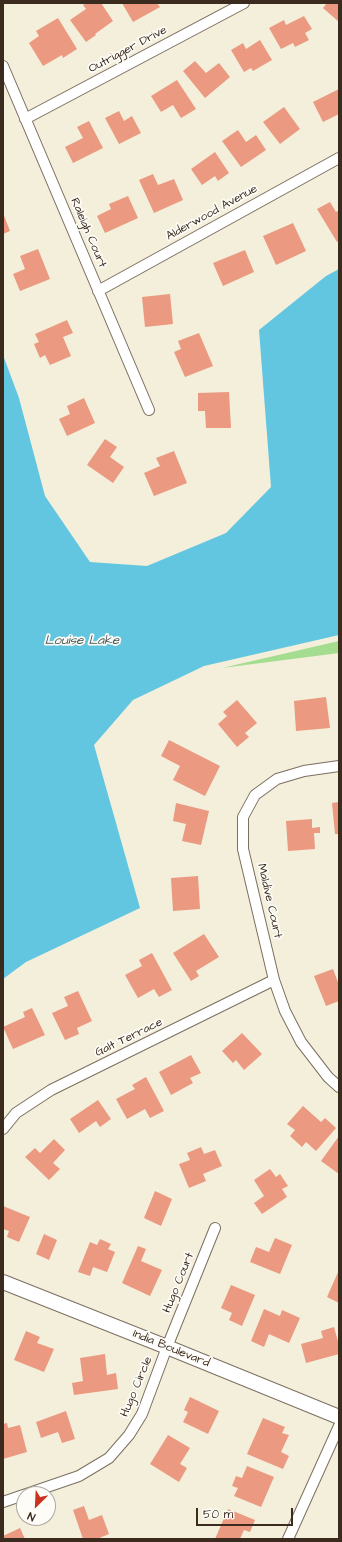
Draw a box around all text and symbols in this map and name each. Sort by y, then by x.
street label: Outrigger Drive [86,23,170,77]
street label: Alderwood Avenue [164,182,260,244]
street label: Raleigh Court [67,196,109,270]
water label: Louise Lake [45,633,119,649]
street label: Maldive Court [253,862,285,940]
street label: Galt Terrace [93,1015,165,1061]
street label: Hugo Court [160,1251,198,1315]
street label: India Boulevard [130,1327,212,1371]
street label: Hugo Circle [118,1355,156,1419]
north arrow [16,1486,56,1526]
scale bar [198,1500,295,1526]
text: 50 m [203,1506,233,1523]
text: N [25,1508,38,1525]

